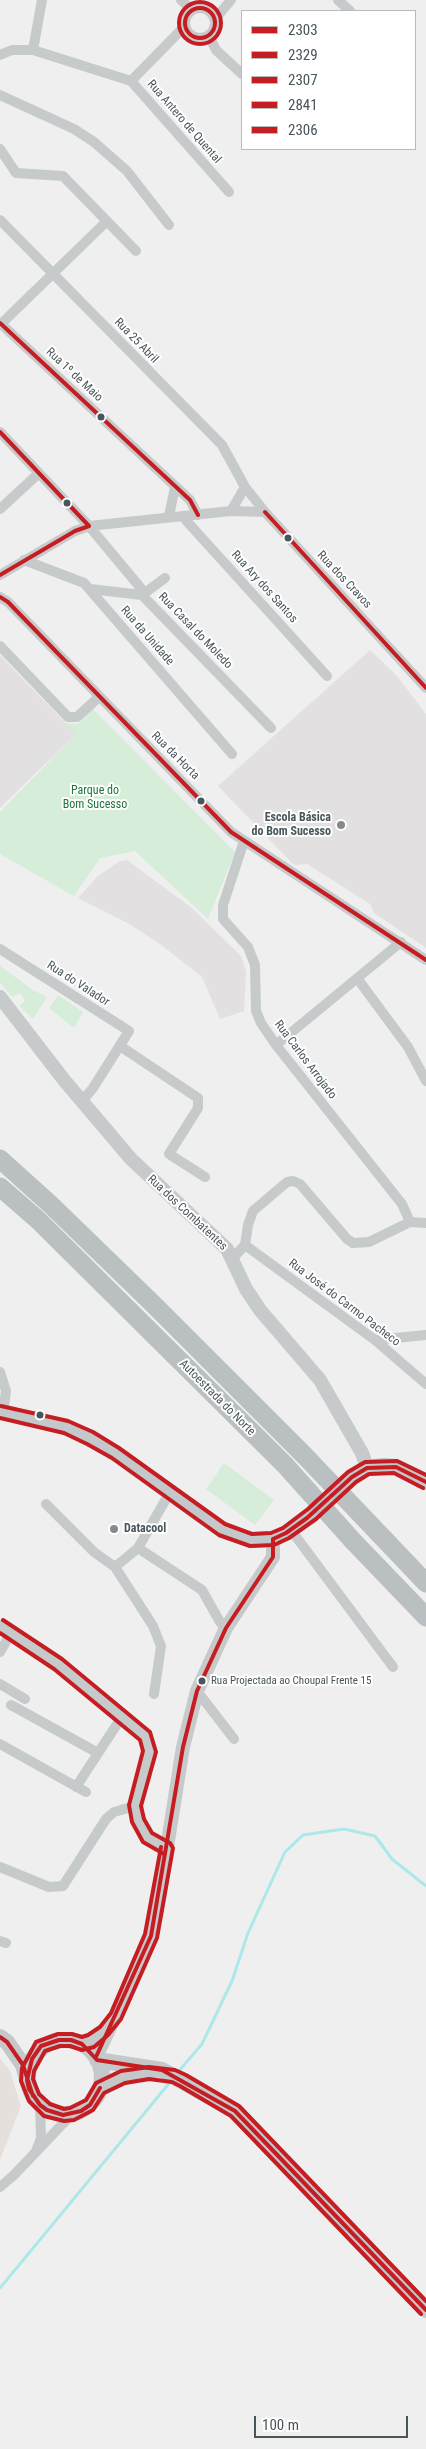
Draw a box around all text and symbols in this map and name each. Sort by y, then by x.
legend [241,10,416,150]
text: 2303 [288,21,318,39]
text: 2329 [288,46,318,64]
text: 2307 [288,71,318,89]
street label: Rua Antero de Quental [144,77,224,167]
text: 2841 [288,96,318,114]
text: 2306 [288,121,318,139]
street label: Rua 25 Abril [111,315,161,367]
street label: Rua 1º de Maio [43,345,105,405]
unlabelled marker [96,412,106,422]
unlabelled marker [62,498,72,508]
unlabelled marker [283,533,293,543]
street label: Rua Ary dos Santos [228,548,300,626]
street label: Rua dos Cravos [314,548,374,612]
street label: Rua Casal do Moledo [155,590,235,672]
street label: Rua da Unidade [117,603,177,669]
street label: Rua da Horta [148,729,202,783]
park label: Parque do Bom Sucesso [63,784,127,812]
unlabelled marker [196,796,206,806]
place label: Escola Básica do Bom Sucesso [251,811,331,839]
marker: Escola Básica do Bom Sucesso [335,819,347,831]
street label: Rua do Valador [44,958,112,1010]
street label: Rua Carlos Arrojado [271,1018,339,1102]
street label: Rua dos Combatentes [144,1172,230,1254]
street label: Rua José do Carmo Pacheco [285,1256,403,1350]
street label: Autoestrada do Norte [176,1357,258,1439]
unlabelled marker [35,1410,45,1420]
place label: Datacool [124,1522,166,1536]
marker: Datacool [108,1523,120,1535]
place label: Rua Projectada ao Choupal Frente 15 [211,1674,371,1688]
marker: Rua Projectada ao Choupal Frente 15 [197,1676,207,1686]
scale bar [256,2406,410,2438]
text: 100 m [262,2416,299,2434]

